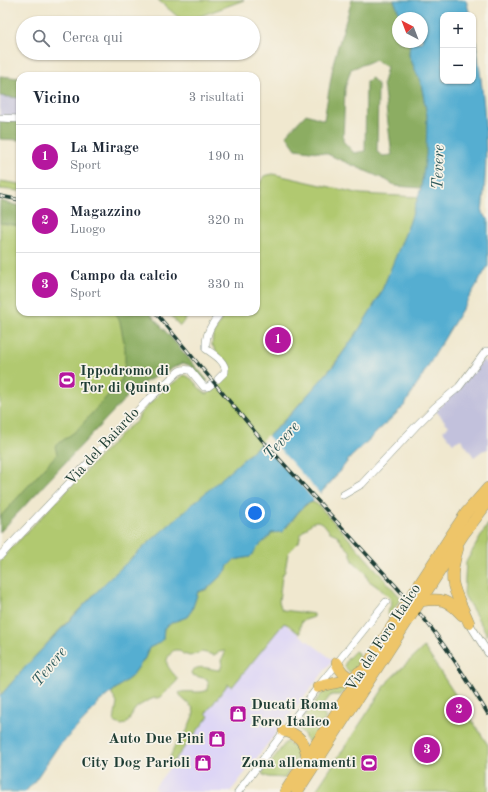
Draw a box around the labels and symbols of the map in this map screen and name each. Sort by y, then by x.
north arrow [392,12,428,48]
water label: Tevere [430,144,448,190]
pin: 1 [265,325,291,355]
place label: Ippodromo di Tor di Quinto [80,364,170,396]
sports icon: Ippodromo di Tor di Quinto [57,370,77,390]
street label: Via del Baiardo [63,405,143,489]
water label: Tevere [261,419,303,463]
your location [245,503,265,523]
street label: Via del Foro Italico [344,582,424,694]
water label: Tevere [30,644,71,690]
pin: 2 [446,695,472,725]
place label: Ducati Roma Foro Italico [251,698,338,730]
shop icon: Ducati Roma Foro Italico [228,704,248,724]
shop icon: Auto Due Pini [207,729,227,749]
place label: Auto Due Pini [108,732,204,747]
pin: 3 [414,735,440,765]
shop icon: City Dog Parioli [193,753,213,773]
sports icon: Zona allenamenti [359,753,379,773]
place label: City Dog Parioli [81,756,190,771]
place label: Zona allenamenti [241,756,356,771]

